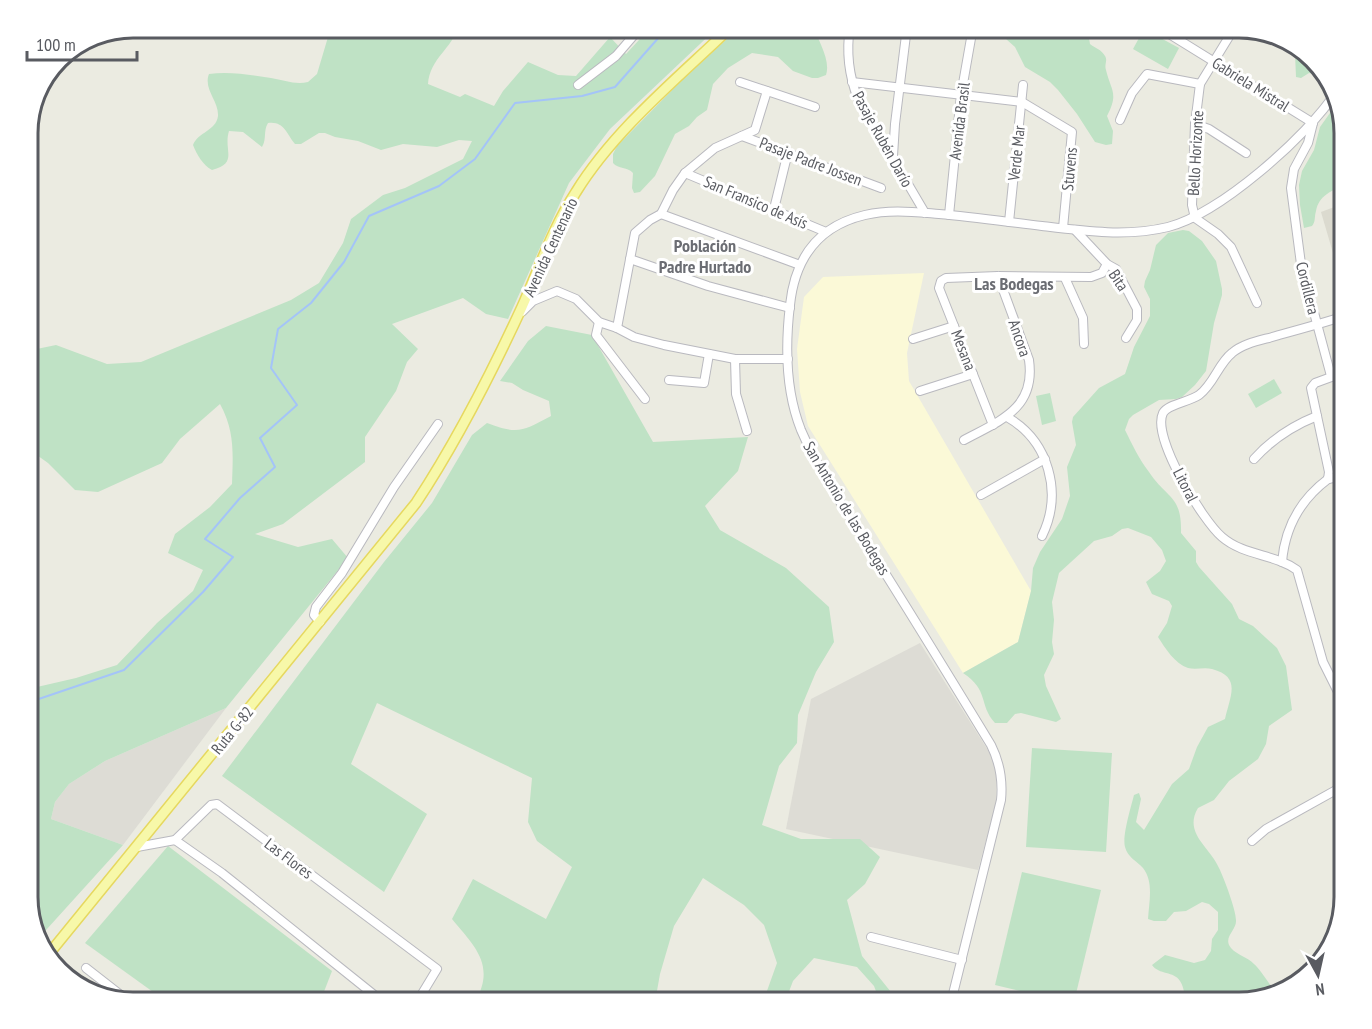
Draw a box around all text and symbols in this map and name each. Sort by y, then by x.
scale bar [27,24,136,62]
text: 100 m [36,33,76,56]
street label: Gabriela Mistral [1209,52,1293,116]
street label: Avenida Brasil [944,81,974,161]
street label: Pasaje Rubén Darío [848,88,918,191]
street label: Bello Horizonte [1183,110,1207,196]
street label: Verde Mar [1003,124,1029,183]
street label: Pasaje Padre Jossen [757,132,865,190]
street label: Stuvens [1057,146,1081,192]
street label: San Fransico de Asís [701,171,811,233]
street label: Avenida Centenario [518,194,582,300]
district label: Población Padre Hurtado [659,234,751,278]
street label: Cordillera [1292,260,1324,316]
street label: Bita [1105,265,1133,295]
district label: Las Bodegas [974,272,1054,295]
street label: Ancora [1004,317,1036,359]
street label: Mesana [947,327,981,373]
street label: San Antonio de las Bodegas [799,438,895,578]
street label: Litoral [1169,465,1203,506]
street label: Ruta G-82 [207,702,257,758]
street label: Las Flores [261,833,317,883]
north arrow [1288,945,1348,1005]
text: N [1314,979,1326,1000]

